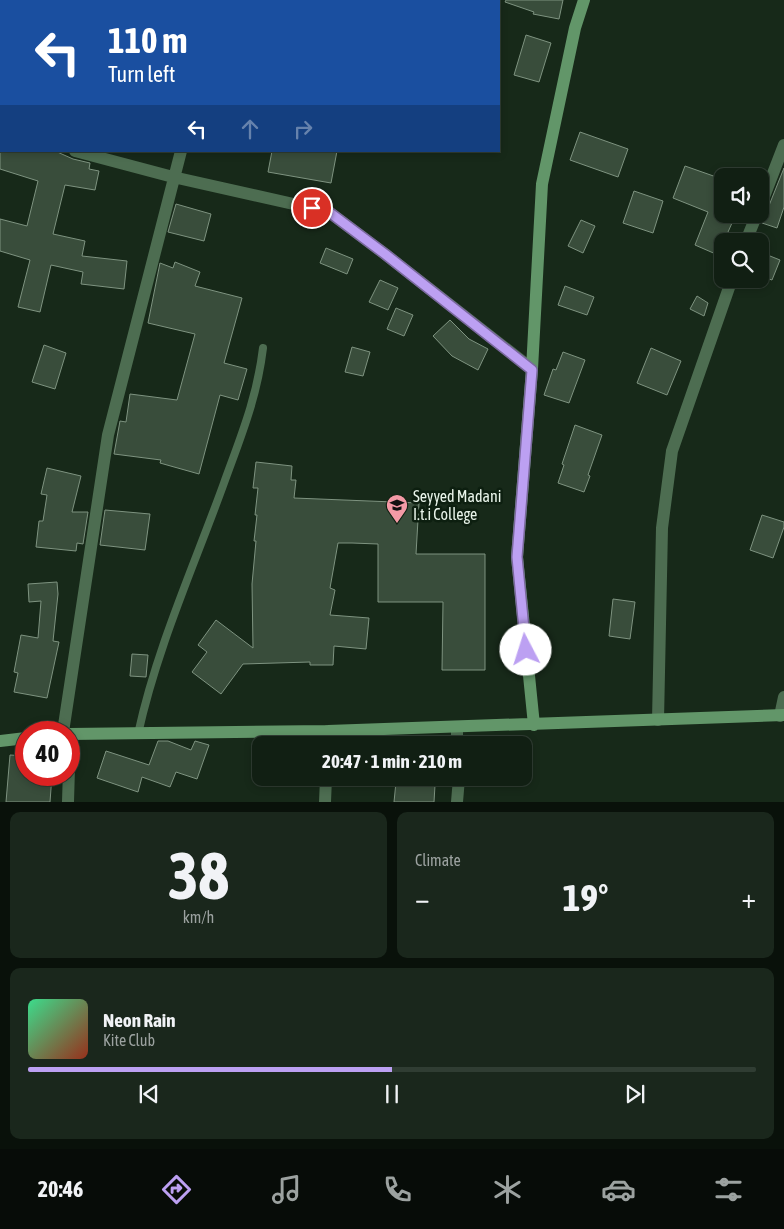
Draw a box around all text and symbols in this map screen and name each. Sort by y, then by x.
icon: left [25,20,90,85]
text: 110 m [108,20,187,60]
text: Turn left [108,61,175,87]
icon: left [183,115,211,143]
icon: ahead [236,115,264,143]
icon: right [289,115,317,143]
map controls [714,168,769,288]
button: sound [714,168,769,223]
pin [291,187,333,229]
icon: arrive [298,194,326,222]
button: search [714,233,769,288]
place label: Seyyed Madani I.t.i College [413,487,501,524]
school or university icon: Seyyed Madani I.t.i College [385,493,409,524]
position arrow [499,623,551,675]
speed limit sign: 40 [15,721,80,786]
text: 20:47 · 1 min · 210 m [322,750,462,772]
text: 38 [168,838,229,913]
text: Climate [415,851,461,869]
text: 19° [562,876,609,919]
text: − [415,882,430,914]
text: + [741,882,756,914]
text: km/h [183,908,214,926]
text: Neon Rain [103,1009,175,1031]
text: Kite Club [103,1031,155,1049]
icon: previous [135,1080,163,1108]
icon: pause [378,1080,406,1108]
icon: next [621,1080,649,1108]
icon: directions [159,1172,194,1207]
icon: music [269,1172,304,1207]
icon: phone [380,1172,415,1207]
icon: climate [490,1172,525,1207]
icon: car [601,1172,636,1207]
icon: filters [711,1172,746,1207]
text: 20:46 [38,1176,83,1202]

